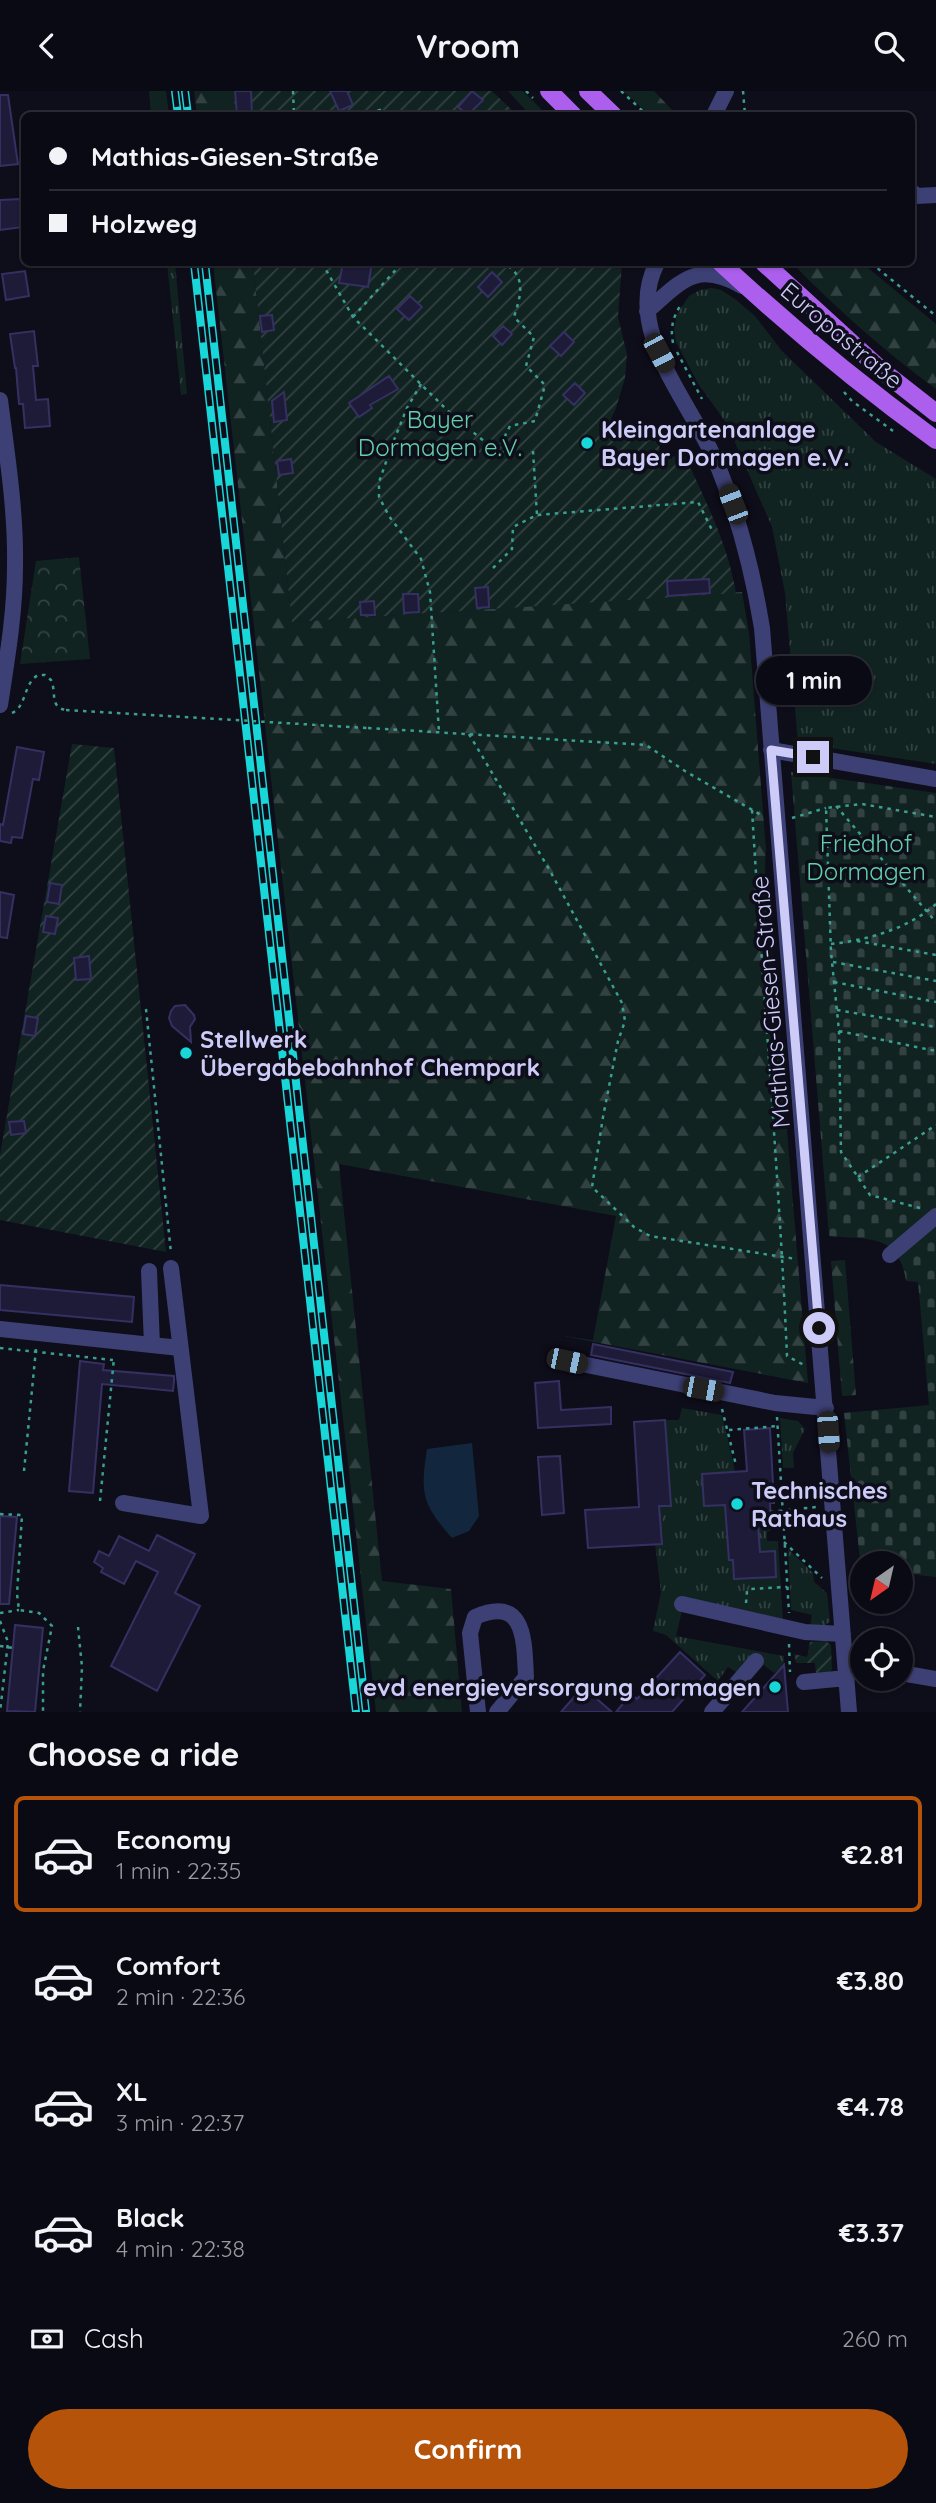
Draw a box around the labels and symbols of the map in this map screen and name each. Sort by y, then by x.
street label: Europastraße [775,275,909,395]
car [640,330,679,376]
park label: Bayer Dormagen e.V. [358,404,522,462]
place label: Kleingartenanlage Bayer Dormagen e.V. [601,414,849,472]
marker: Kleingartenanlage Bayer Dormagen e.V. [579,435,595,451]
car [716,481,751,527]
callout: 1 min [755,655,871,705]
route end [797,741,829,773]
park label: Friedhof Dormagen [806,828,926,886]
street label: Mathias-Giesen-Straße [744,875,796,1129]
place label: Stellwerk Übergabebahnhof Chempark [200,1024,540,1082]
marker: Stellwerk Übergabebahnhof Chempark [178,1045,194,1061]
route start [803,1312,835,1344]
car [545,1346,590,1376]
car [681,1375,726,1403]
car [817,1410,840,1454]
place label: Technisches Rathaus [751,1475,888,1533]
marker: Technisches Rathaus [729,1496,745,1512]
north arrow [850,1551,914,1613]
place label: evd energieversorgung dormagen [363,1672,761,1702]
marker: evd energieversorgung dormagen [767,1679,783,1695]

